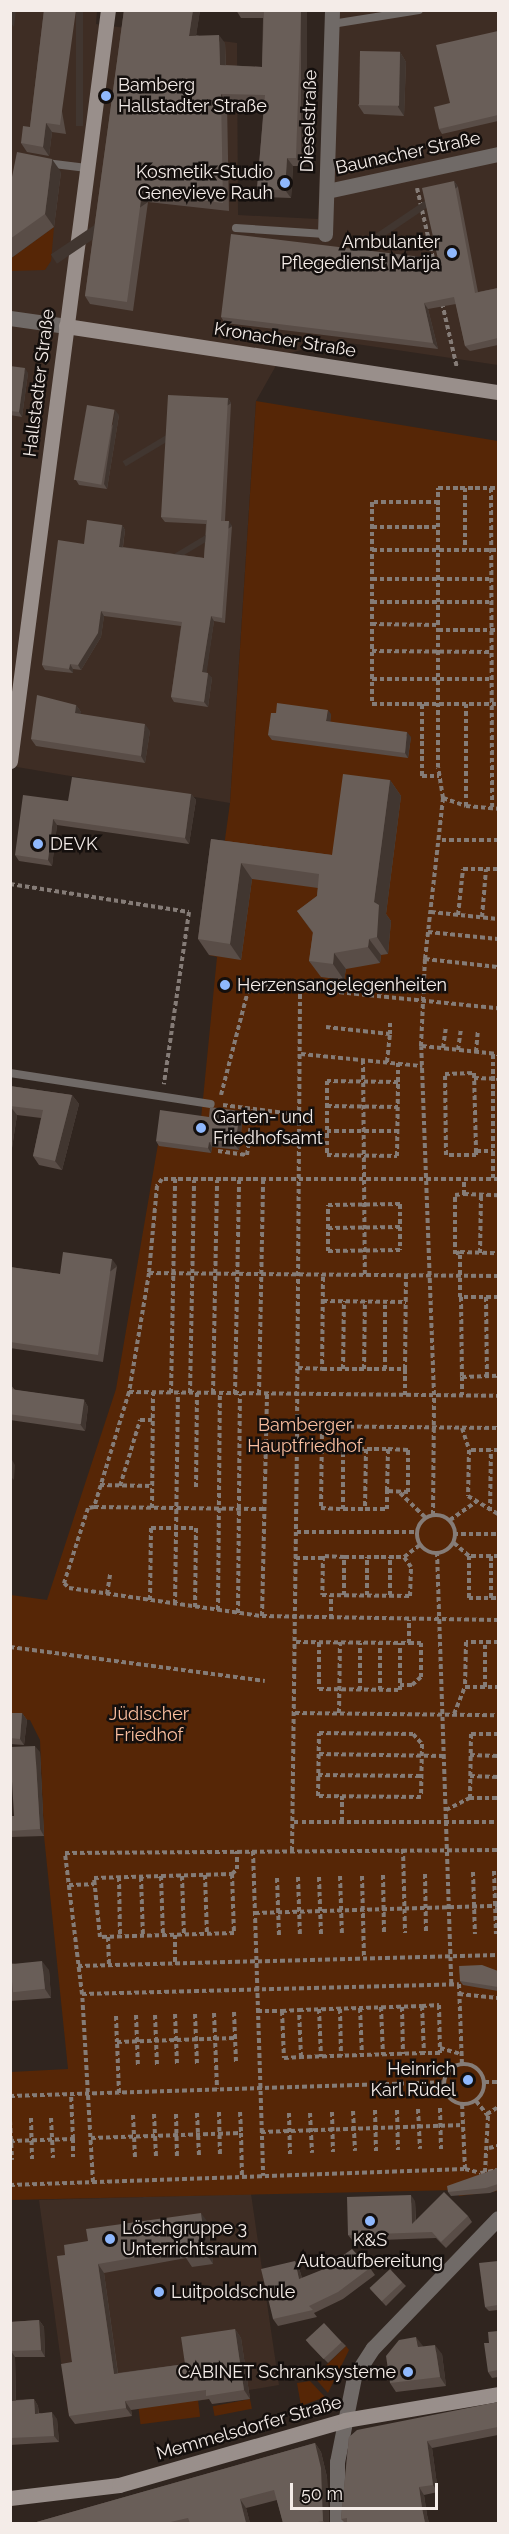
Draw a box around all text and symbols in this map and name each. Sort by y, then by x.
street label: Dieselstraße [296,69,322,173]
place label: Bamberg Hallstadter Straße [118,75,267,118]
marker: Bamberg Hallstadter Straße [99,89,113,103]
street label: Baunacher Straße [333,127,483,179]
place label: Kosmetik-Studio Genevieve Rauh [136,162,273,204]
marker: Kosmetik-Studio Genevieve Rauh [278,176,292,190]
place label: Ambulanter Pflegedienst Marija [281,232,440,274]
marker: Ambulanter Pflegedienst Marija [445,246,459,260]
street label: Hallstadter Straße [19,308,59,458]
street label: Kronacher Straße [212,318,358,362]
place label: DEVK [50,833,98,855]
marker: DEVK [31,837,45,851]
place label: Herzensangelegenheiten [237,974,447,996]
marker: Herzensangelegenheiten [218,978,232,992]
place label: Garten- und Friedhofsamt [213,1107,323,1150]
marker: Garten- und Friedhofsamt [194,1121,208,1135]
park label: Bamberger Hauptfriedhof [247,1415,363,1458]
park label: Jüdischer Friedhof [109,1704,189,1746]
place label: Heinrich Karl Rüdel [370,2059,456,2102]
marker: Heinrich Karl Rüdel [461,2073,475,2087]
marker: K&S Autoaufbereitung [363,2214,377,2228]
place label: Löschgruppe 3 Unterrichtsraum [122,2218,257,2260]
place label: K&S Autoaufbereitung [297,2230,443,2272]
marker: Löschgruppe 3 Unterrichtsraum [103,2232,117,2246]
place label: Luitpoldschule [171,2281,295,2303]
marker: Luitpoldschule [152,2285,166,2299]
place label: CABINET Schranksysteme [177,2361,396,2383]
marker: CABINET Schranksysteme [401,2365,415,2379]
street label: Memmelsdorfer Straße [154,2391,344,2465]
scale bar [293,2471,442,2509]
text: 50 m [301,2483,343,2504]

